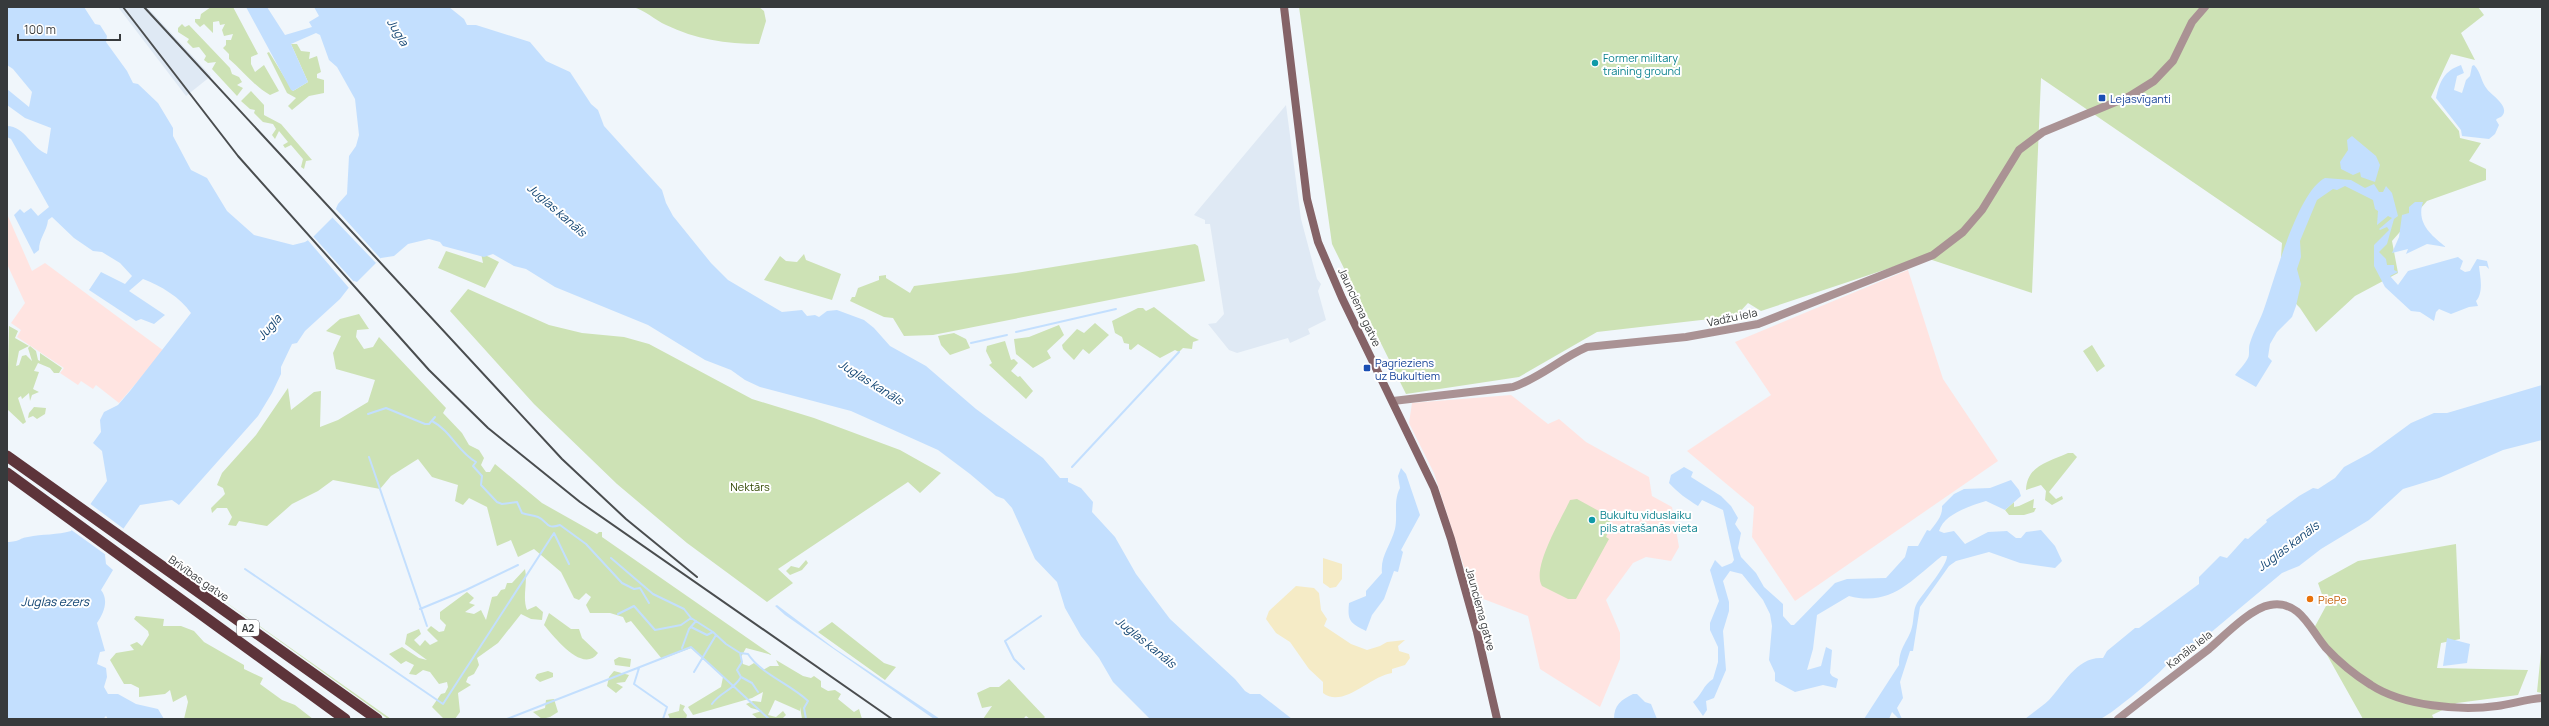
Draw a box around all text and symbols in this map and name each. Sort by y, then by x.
water label: Jugla [383,15,414,50]
scale bar [18,16,120,42]
text: 100 m [24,21,56,38]
place label: Former military training ground [1603,50,1681,78]
marker: Former military training ground [1590,58,1600,68]
place label: Lejasvīganti [2110,91,2171,106]
marker: Lejasvīganti [2097,93,2107,103]
water label: Juglas kanāls [524,179,592,242]
street label: Jaunciema gatve [1335,265,1385,349]
street label: Vadžu iela [1705,304,1759,330]
water label: Jugla [253,309,286,344]
water label: Juglas kanāls [835,355,908,410]
place label: Pagrieziens uz Bukultiem [1375,355,1440,383]
marker: Pagrieziens uz Bukultiem [1362,363,1372,373]
park label: Nektārs [730,479,770,494]
place label: Bukultu viduslaiku pils atrašanās vieta [1600,507,1698,535]
marker: Bukultu viduslaiku pils atrašanās vieta [1587,515,1597,525]
water label: Juglas kanāls [2254,516,2324,575]
street label: Brīvības gatve [166,552,233,605]
street label: Jaunciema gatve [1463,566,1499,653]
place label: PiePe [2318,592,2347,607]
water label: Juglas ezers [21,593,91,610]
marker: PiePe [2305,594,2315,604]
water label: Juglas kanāls [1112,612,1181,673]
road number: A2 [237,620,259,636]
street label: Kanāla iela [2163,627,2215,671]

